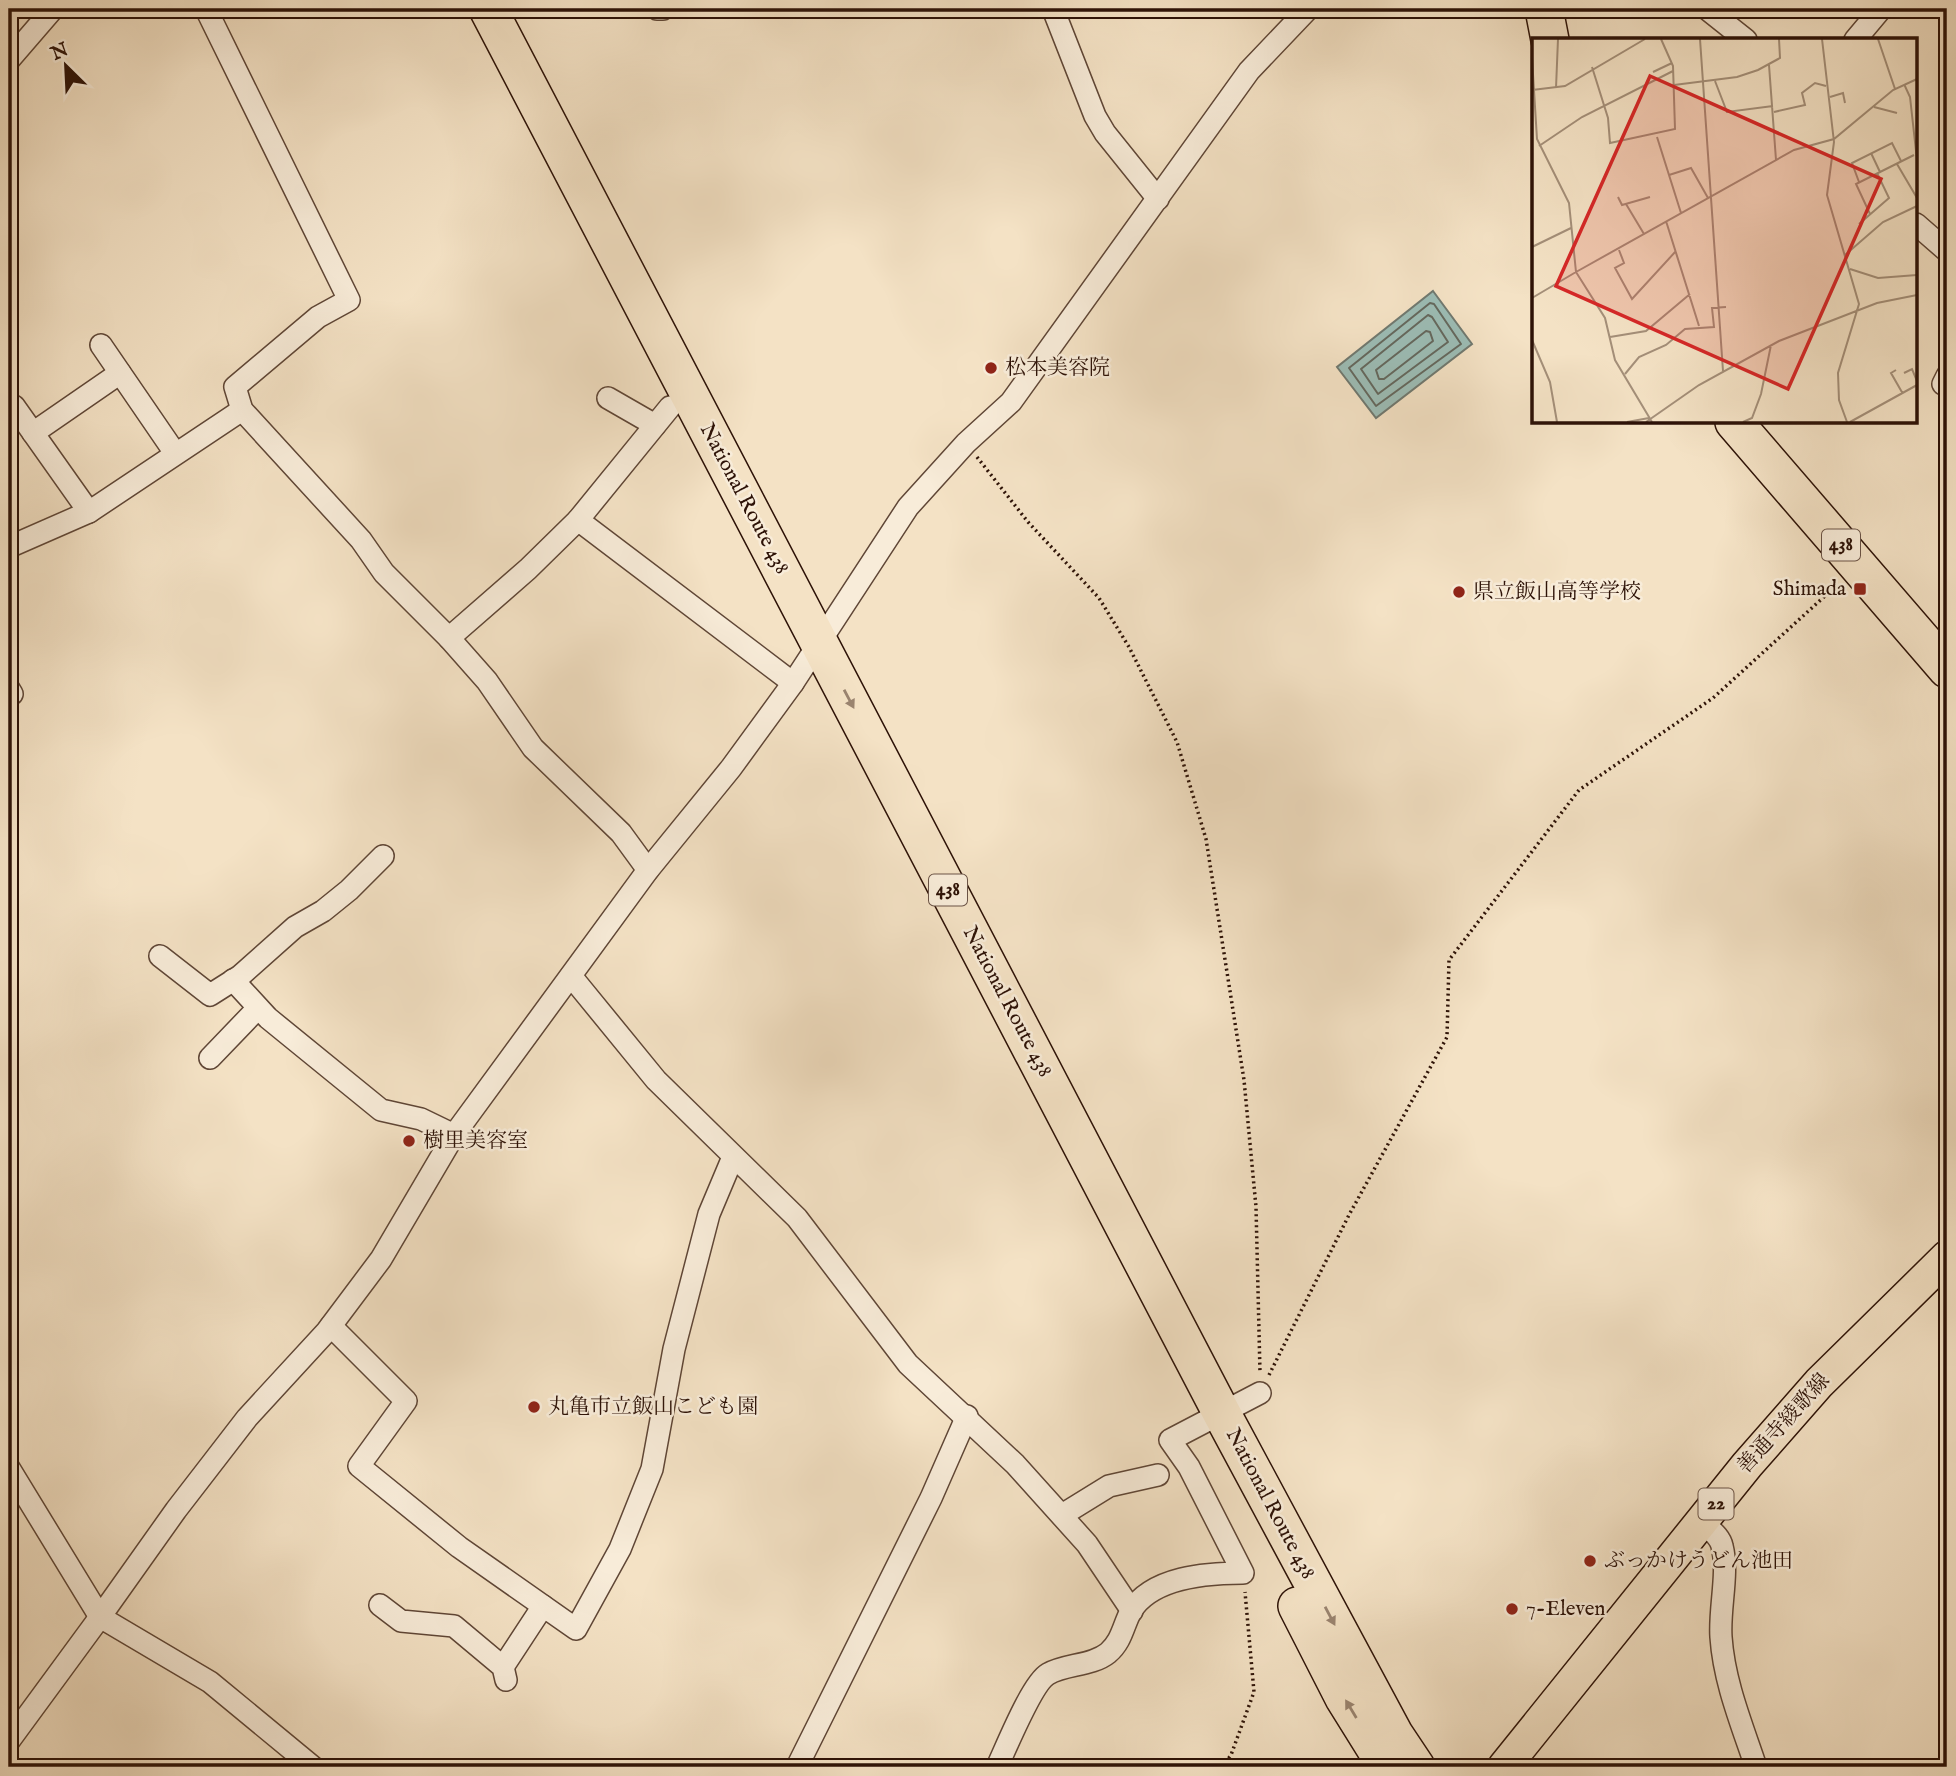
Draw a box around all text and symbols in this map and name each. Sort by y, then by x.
north arrow [32,32,102,102]
text: N [47,38,73,67]
inset map [1532,38,1918,424]
place label: 松本美容院 [1005,355,1110,382]
marker: 松本美容院 [983,360,999,376]
street label: National Route 438 [693,419,795,579]
road number: 438 [1822,530,1860,560]
place label: Shimada [1773,576,1847,603]
place label: 県立飯山高等学校 [1473,579,1641,606]
marker: Shimada [1852,581,1868,597]
marker: 県立飯山高等学校 [1451,584,1467,600]
one-way arrow [843,689,854,709]
road number: 438 [929,874,967,906]
street label: National Route 438 [956,922,1058,1082]
place label: 樹里美容室 [423,1128,528,1155]
marker: 樹里美容室 [401,1133,417,1149]
street label: 善通寺綾歌線 [1732,1368,1836,1480]
place label: 丸亀市立飯山こども園 [548,1394,758,1421]
marker: 丸亀市立飯山こども園 [526,1399,542,1415]
street label: National Route 438 [1219,1424,1321,1584]
road number: 22 [1698,1488,1734,1520]
place label: ぶっかけうどん池田 [1604,1548,1793,1575]
marker: ぶっかけうどん池田 [1582,1553,1598,1569]
place label: 7-Eleven [1526,1596,1605,1623]
marker: 7-Eleven [1504,1601,1520,1617]
one-way arrow [1325,1606,1336,1626]
one-way arrow [1345,1699,1358,1719]

